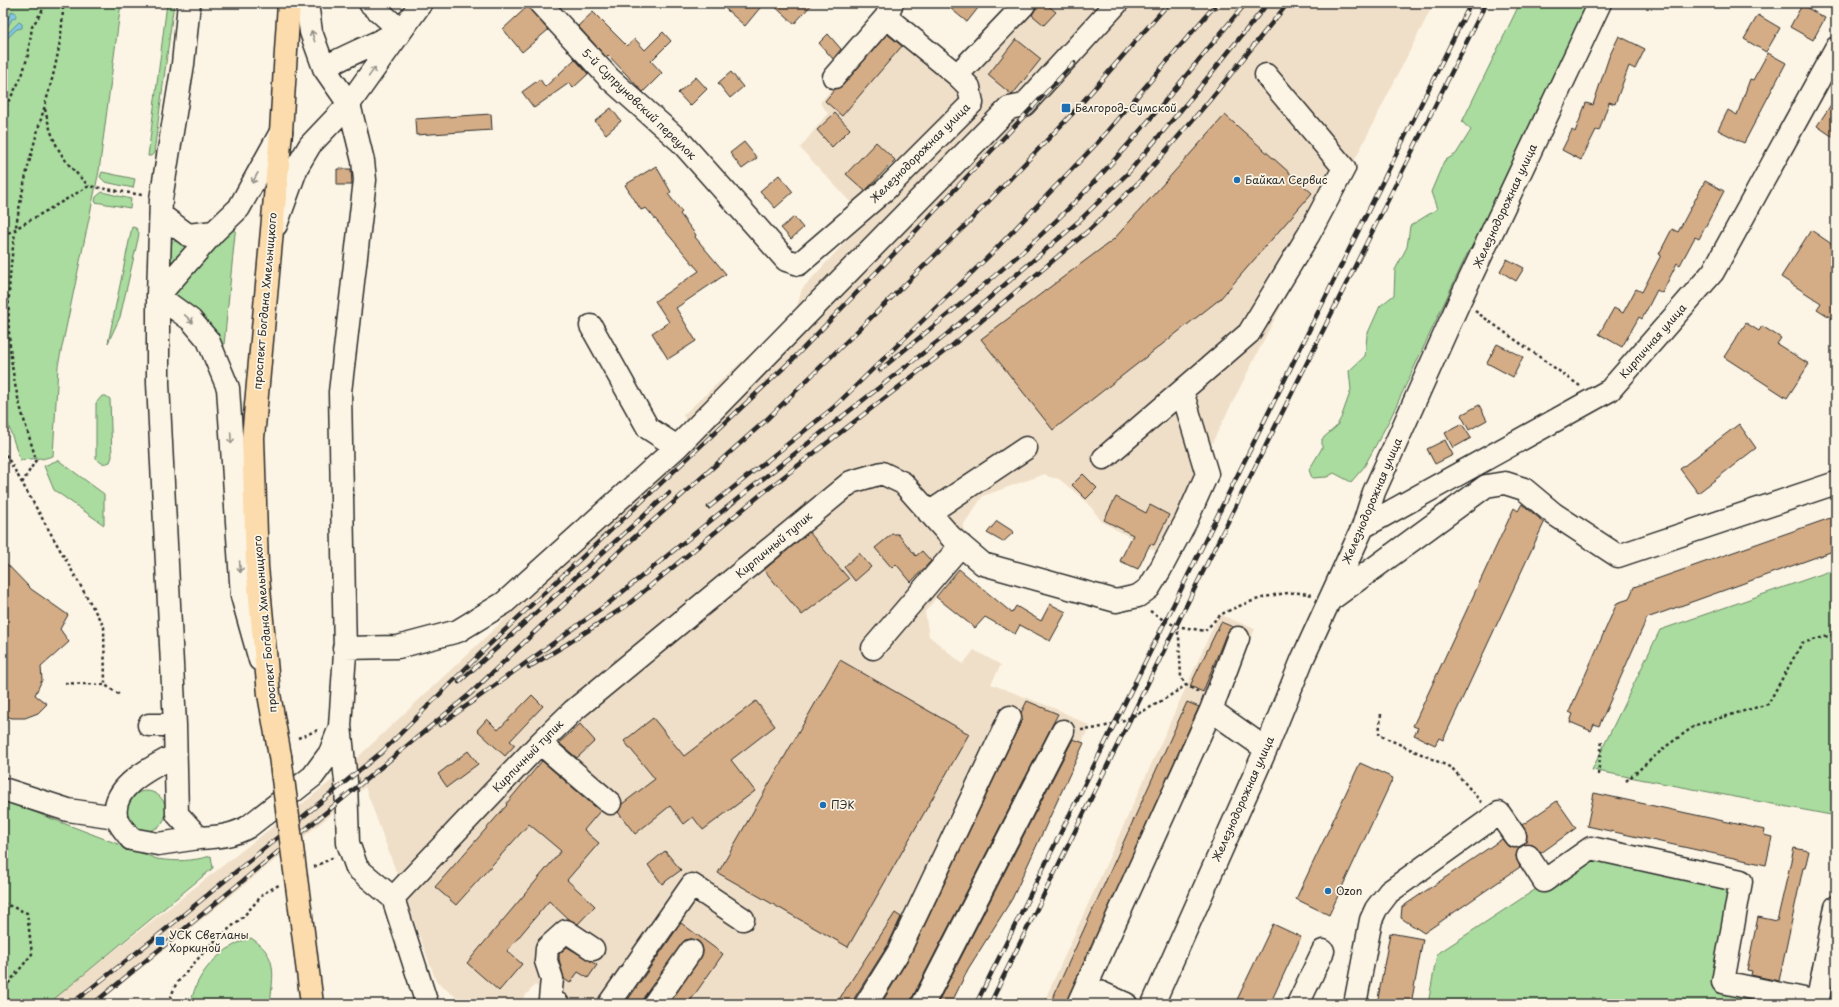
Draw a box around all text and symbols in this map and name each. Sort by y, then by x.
one-way arrow [309,30,316,43]
street label: 5-й Супруновский переулок [578,44,701,164]
one-way arrow [368,67,376,78]
street label: Железнодорожная улица [866,99,974,207]
place label: Белгород-Сумской [1075,99,1177,116]
marker: Белгород-Сумской [1060,102,1072,114]
street label: Железнодорожная улица [1468,141,1541,271]
place label: Байкал Сервис [1245,171,1328,188]
one-way arrow [251,172,259,184]
marker: Байкал Сервис [1232,175,1242,185]
street label: проспект Богдана Хмельницкого [248,212,281,390]
street label: Кирпичная улица [1615,299,1690,382]
one-way arrow [184,314,194,324]
one-way arrow [228,431,235,444]
street label: Железнодорожная улица [1337,435,1406,567]
street label: Кирпичный тупик [732,507,816,582]
street label: проспект Богдана Хмельницкого [248,535,281,713]
one-way arrow [237,560,244,573]
street label: Кирпичный тупик [488,715,567,796]
street label: Железнодорожная улица [1207,733,1278,864]
place label: ПЭК [831,796,854,813]
marker: ПЭК [818,800,828,810]
place label: Ozon [1336,882,1362,899]
marker: Ozon [1323,886,1333,896]
place label: УСК Светланы Хоркиной [169,926,249,956]
marker: УСК Светланы Хоркиной [154,935,166,947]

